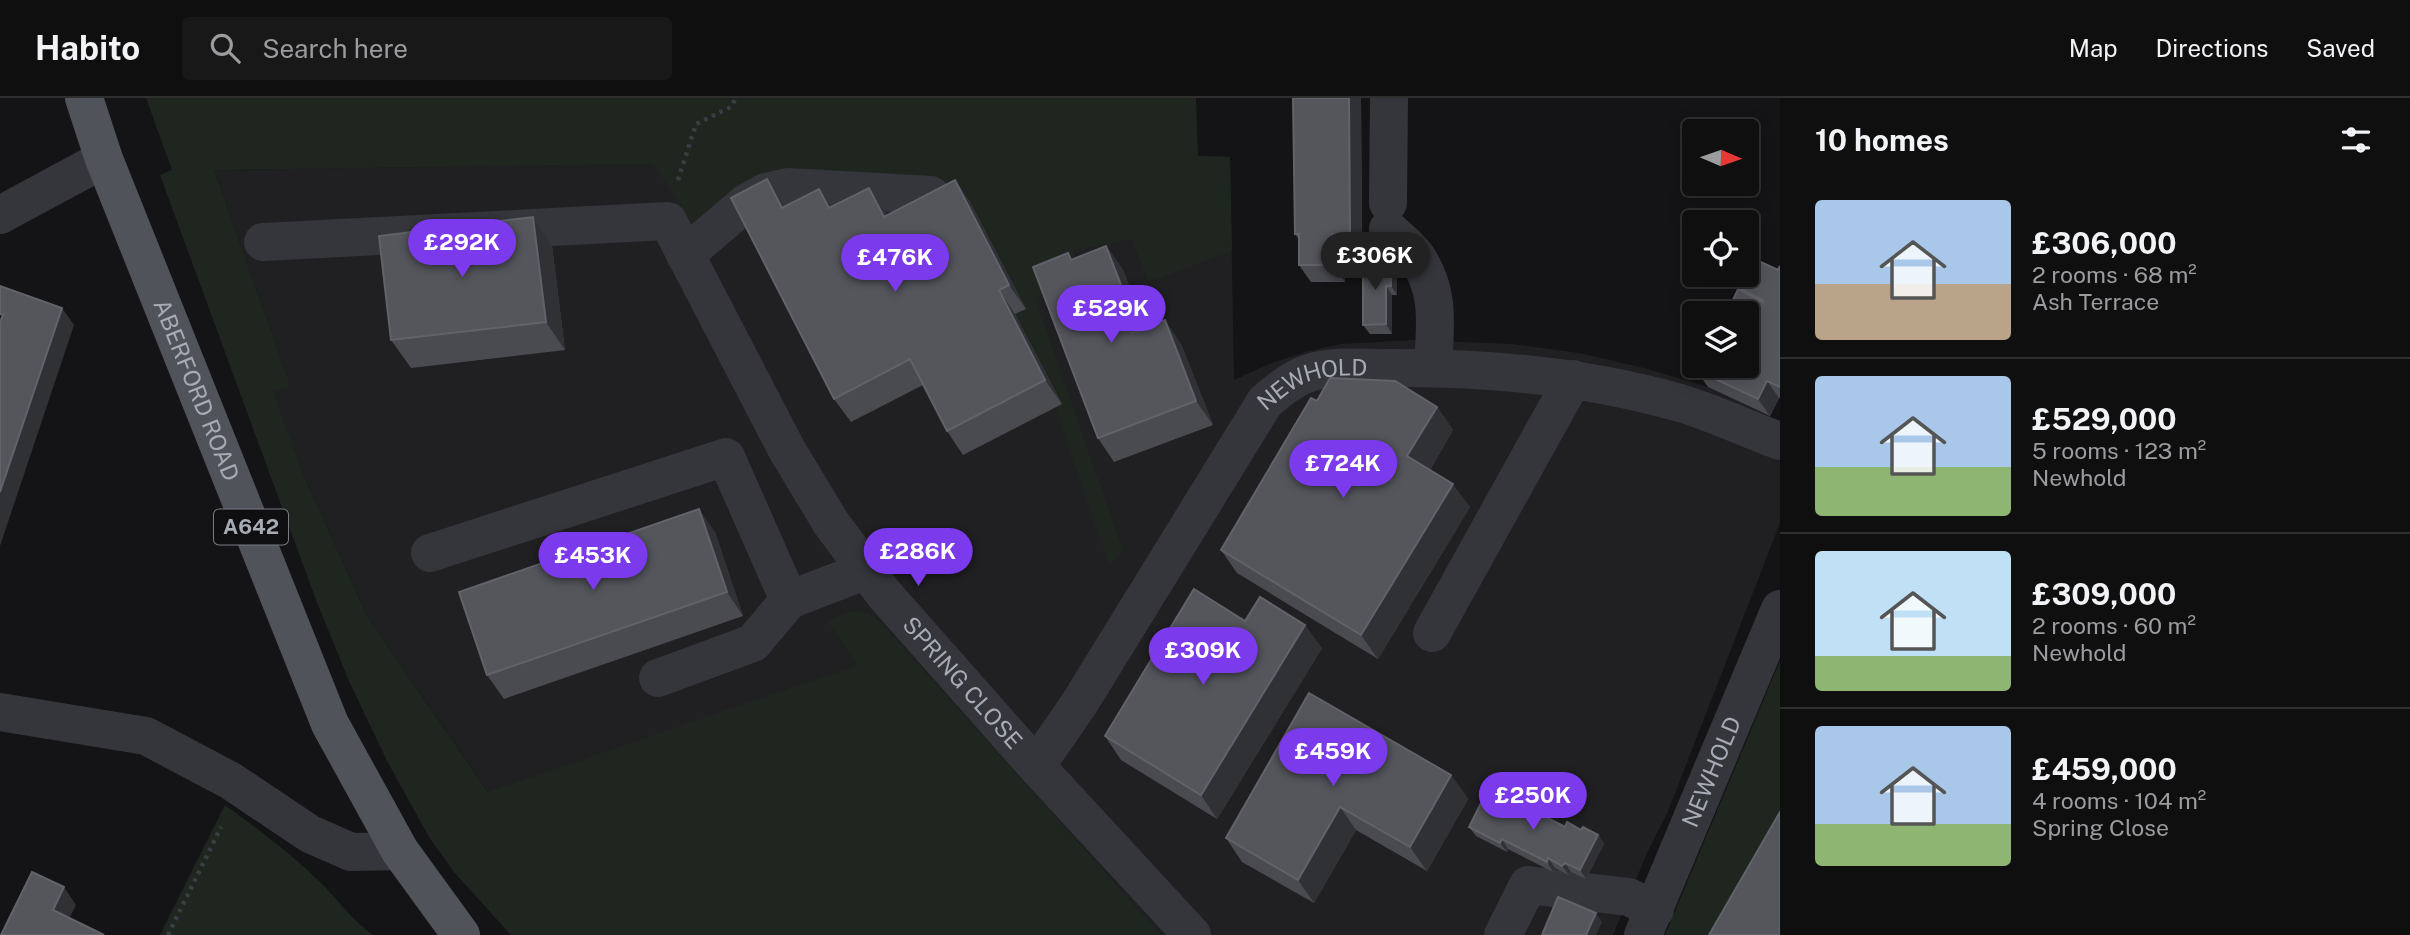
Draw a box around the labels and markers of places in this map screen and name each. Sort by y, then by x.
pin: £292K [413,220,511,279]
pin: £306K [1326,232,1424,292]
pin: £476K [846,234,944,294]
pin: £529K [1062,286,1160,345]
pin: £724K [1294,440,1392,500]
pin: £286K [869,528,967,588]
pin: £453K [544,532,642,592]
pin: £309K [1154,628,1252,687]
pin: £459K [1284,728,1382,788]
pin: £250K [1484,772,1582,832]

